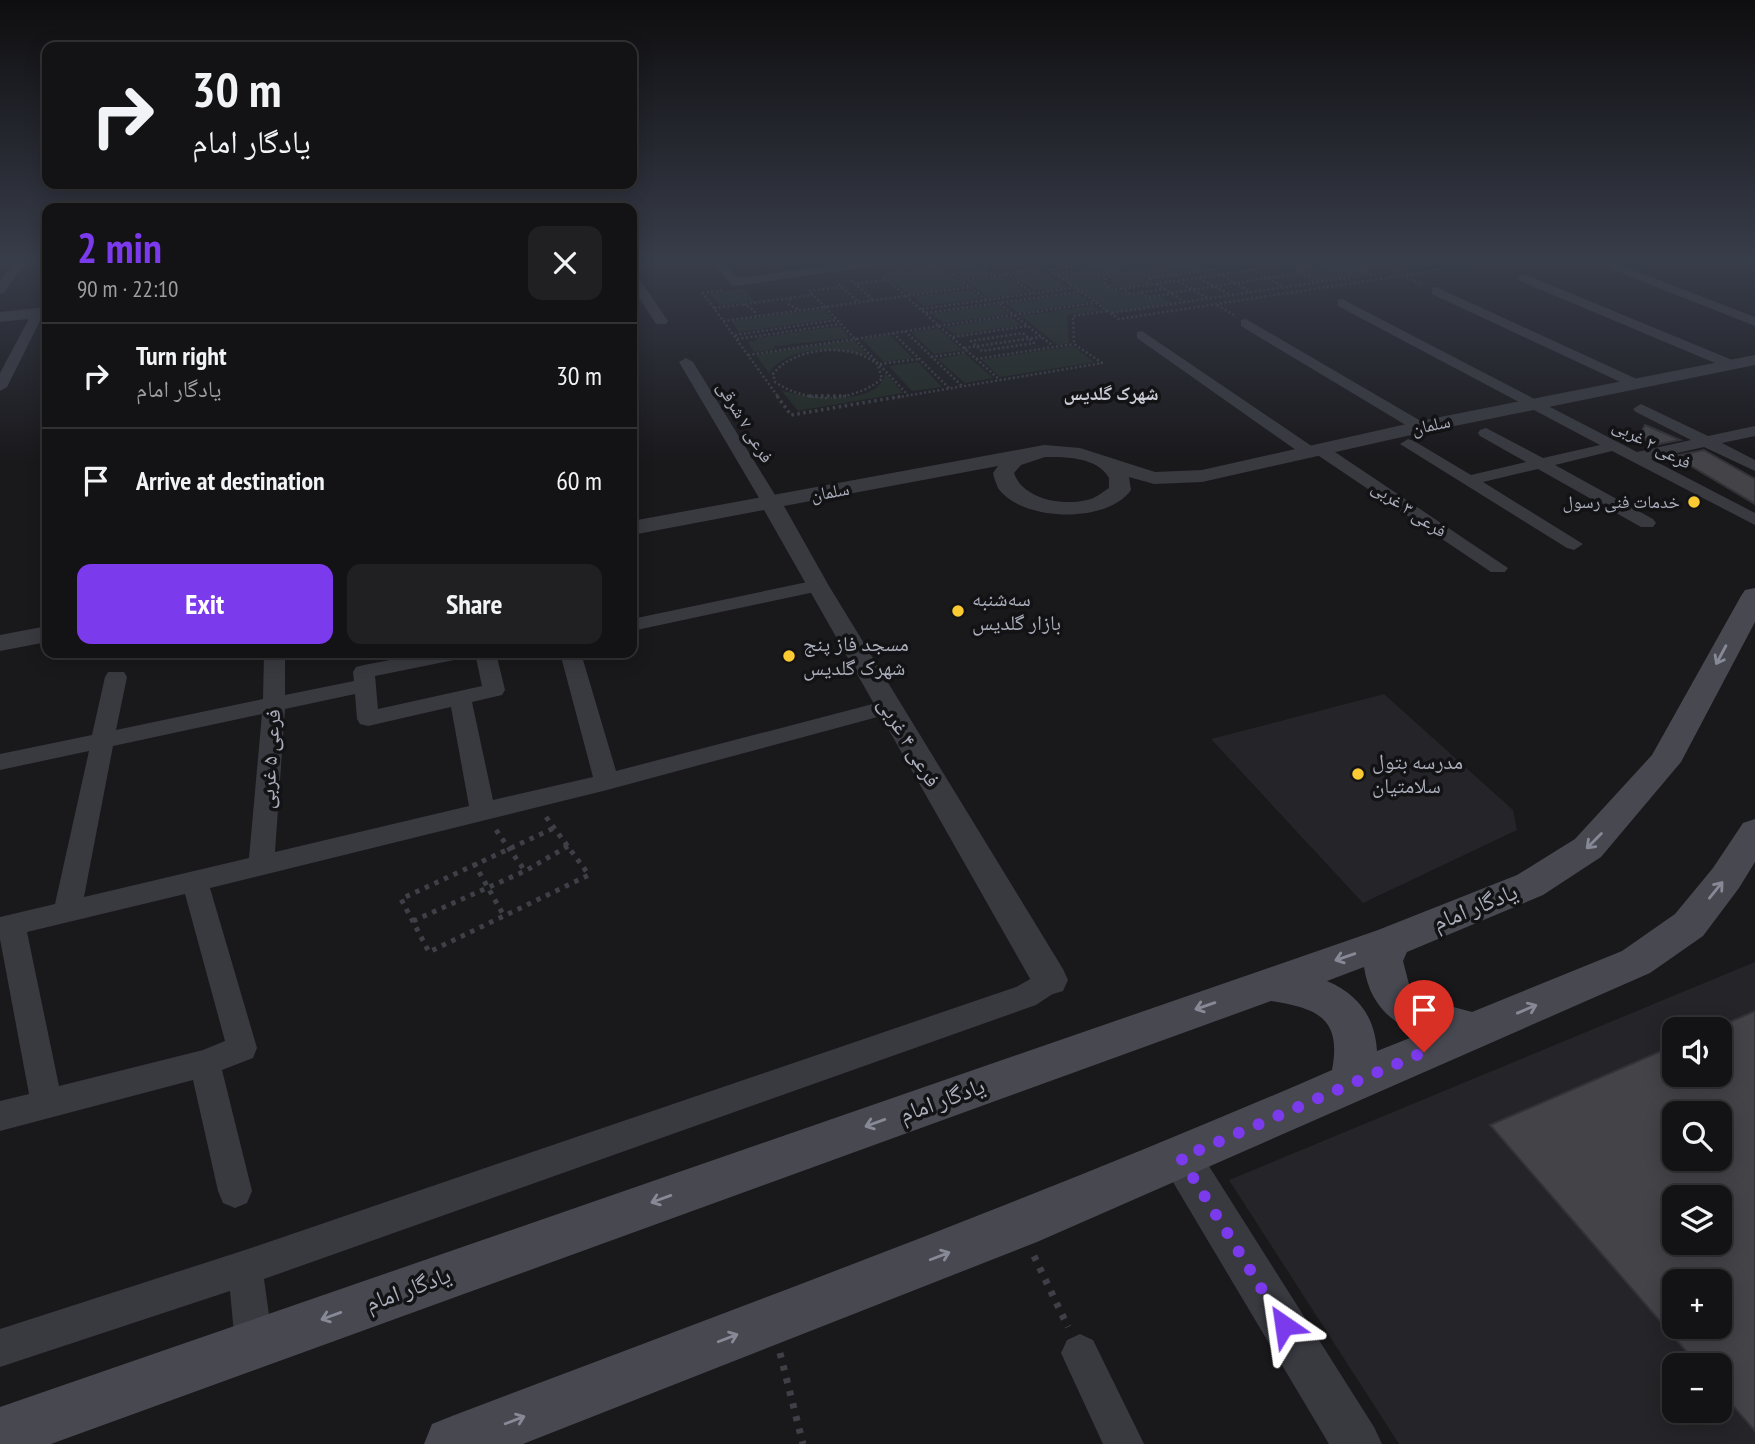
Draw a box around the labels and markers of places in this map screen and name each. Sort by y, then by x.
place label: خدمات فنی رسول [1563,490,1680,513]
marker: خدمات فنی رسول [1686,494,1702,510]
place label: سه‌شنبه بازار گلدیس [972,585,1061,636]
marker: سه‌شنبه بازار گلدیس [950,603,966,619]
place label: مسجد فاز پنج شهرک گلدیس [803,630,909,681]
marker: مسجد فاز پنج شهرک گلدیس [781,648,797,664]
place label: مدرسه بتول سلامتیان [1372,748,1463,799]
marker: مدرسه بتول سلامتیان [1350,766,1366,782]
pin [1394,980,1454,1052]

